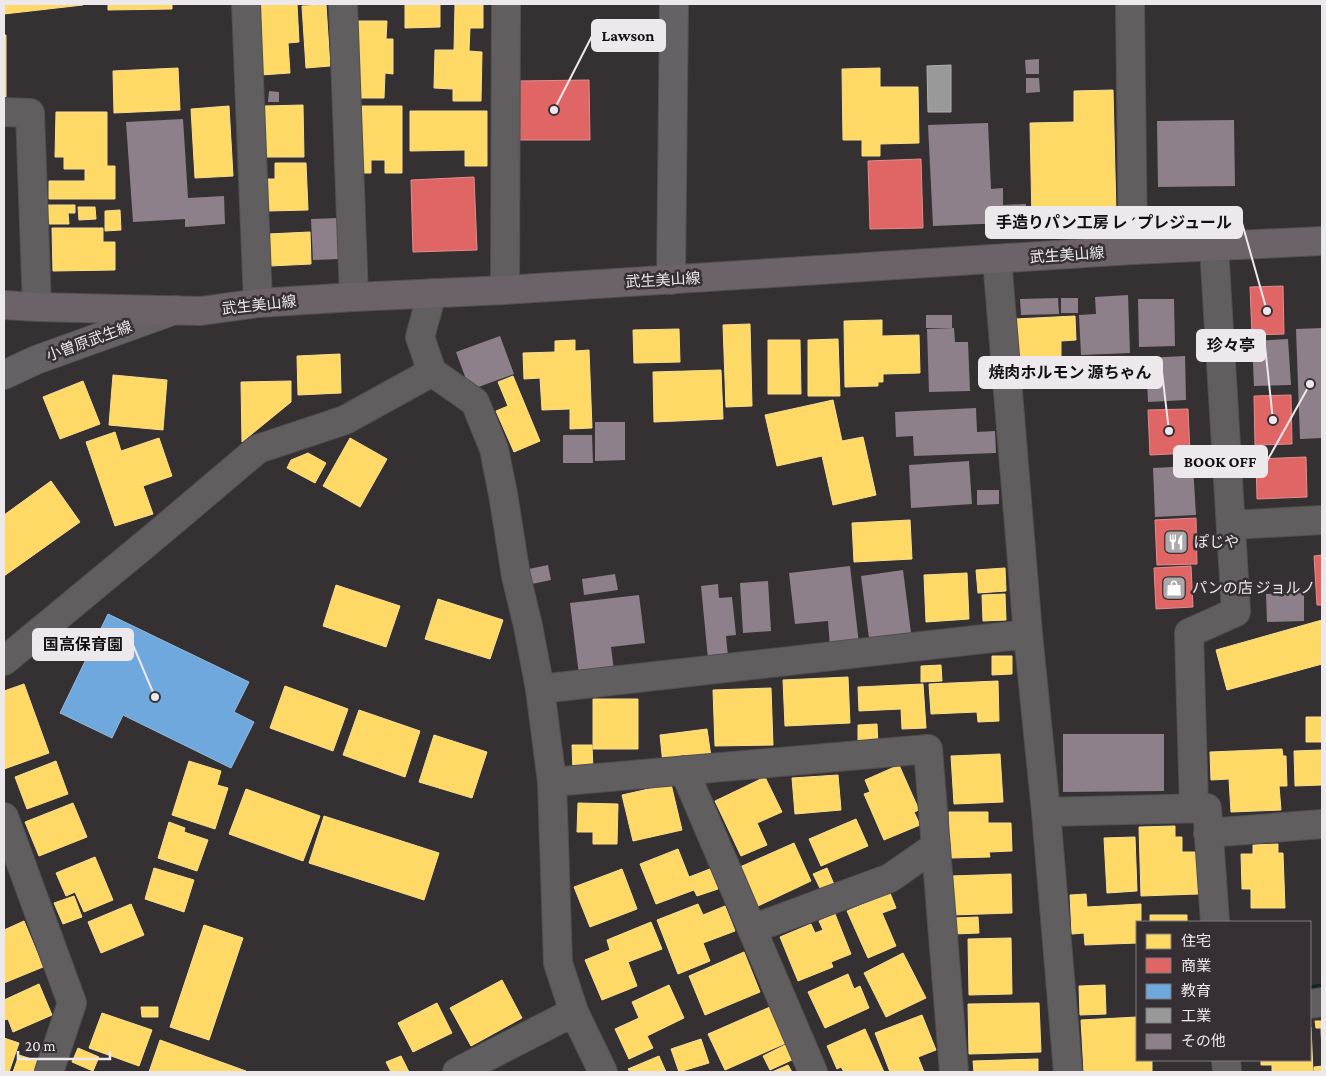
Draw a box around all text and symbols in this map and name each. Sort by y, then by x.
callout: Lawson [592,20,665,51]
text: Lawson [602,27,654,44]
callout: 手造りパン工房 レ´プレジュール [986,207,1242,238]
text: 手造りパン工房 レ´プレジュール [996,214,1232,231]
street label: 武生美山線 [1029,244,1105,266]
street label: 武生美山線 [625,270,701,290]
street label: 武生美山線 [221,293,297,317]
street label: 小曽原武生線 [44,318,134,364]
callout: 珍々亭 [1197,330,1265,361]
text: 珍々亭 [1207,337,1255,354]
callout: 焼肉ホルモン 源ちゃん [979,357,1162,388]
text: 焼肉ホルモン 源ちゃん [988,364,1152,381]
callout: BOOK OFF [1174,446,1267,477]
text: BOOK OFF [1184,453,1257,470]
restaurant icon: ぽじや [1163,529,1189,555]
place label: ぽじや [1194,534,1239,550]
shop icon: パンの店 ジョルノ [1161,575,1187,601]
place label: パンの店 ジョルノ [1192,580,1316,596]
callout: 国高保育園 [33,629,133,660]
text: 国高保育園 [43,636,123,653]
legend [1136,921,1311,1061]
text: 住宅 [1181,933,1211,949]
text: 商業 [1181,958,1211,974]
text: 教育 [1181,983,1211,999]
text: 工業 [1181,1008,1211,1024]
scale bar [18,1028,110,1060]
text: その他 [1181,1033,1226,1049]
text: 20 m [25,1038,56,1054]

